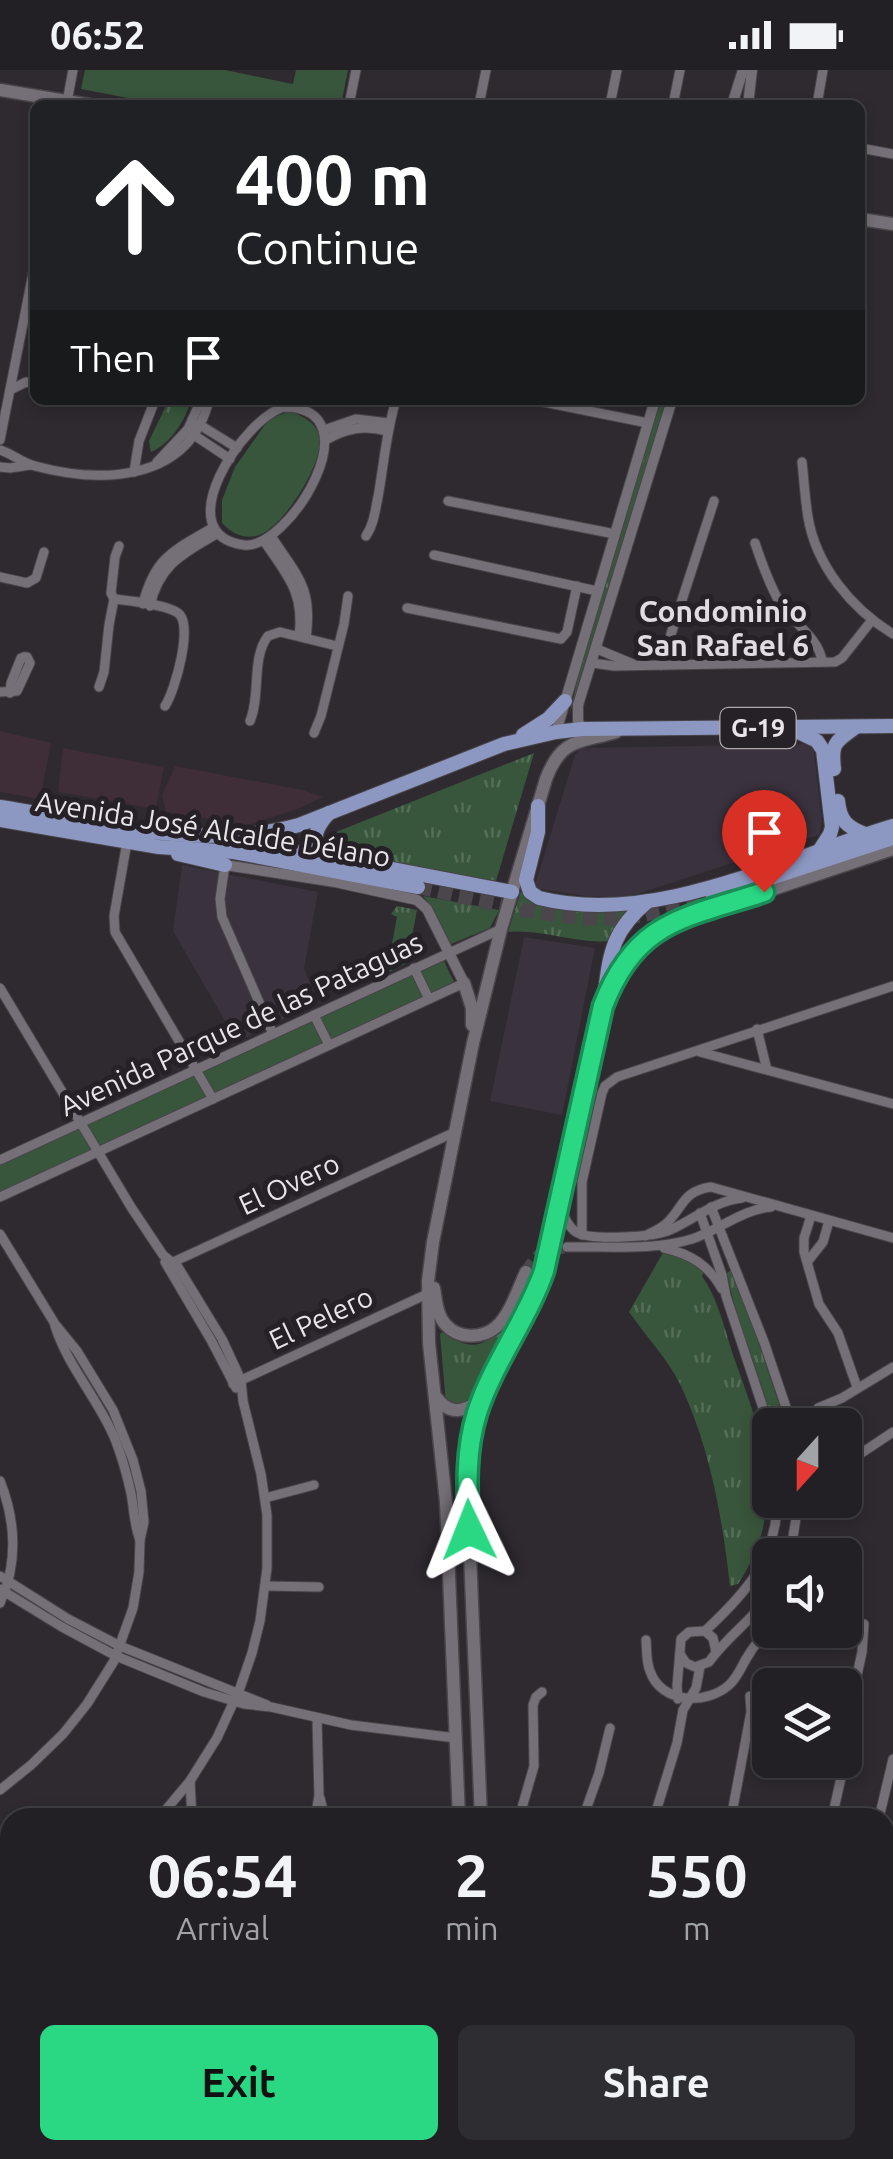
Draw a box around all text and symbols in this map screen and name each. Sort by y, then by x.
text: 06:52 [50,14,145,56]
icon: ahead [70,140,200,270]
text: 400 m [235,140,430,218]
text: Continue [235,222,419,273]
icon: arrive [176,330,231,385]
text: Then [70,337,156,379]
district label: Condominio San Rafael 6 [637,594,809,662]
road number: G-19 [720,708,796,748]
street label: Avenida José Alcalde Délano [33,785,393,872]
pin [722,790,807,893]
icon: arrive [737,805,792,860]
street label: Avenida Parque de las Pataguas [55,926,427,1121]
street label: El Overo [234,1147,344,1220]
street label: El Pelero [264,1280,378,1355]
north arrow [752,1408,862,1518]
map controls [752,1408,862,1778]
position arrow [417,1478,521,1582]
button: sound [752,1538,862,1648]
button: layers [752,1668,862,1778]
text: 06:54 [147,1841,298,1908]
text: 2 [455,1841,489,1908]
text: 550 [646,1841,748,1908]
text: Arrival [176,1910,269,1946]
text: min [445,1910,499,1946]
text: m [683,1910,711,1946]
button: Exit [40,2025,438,2140]
button: Share [458,2025,855,2140]

